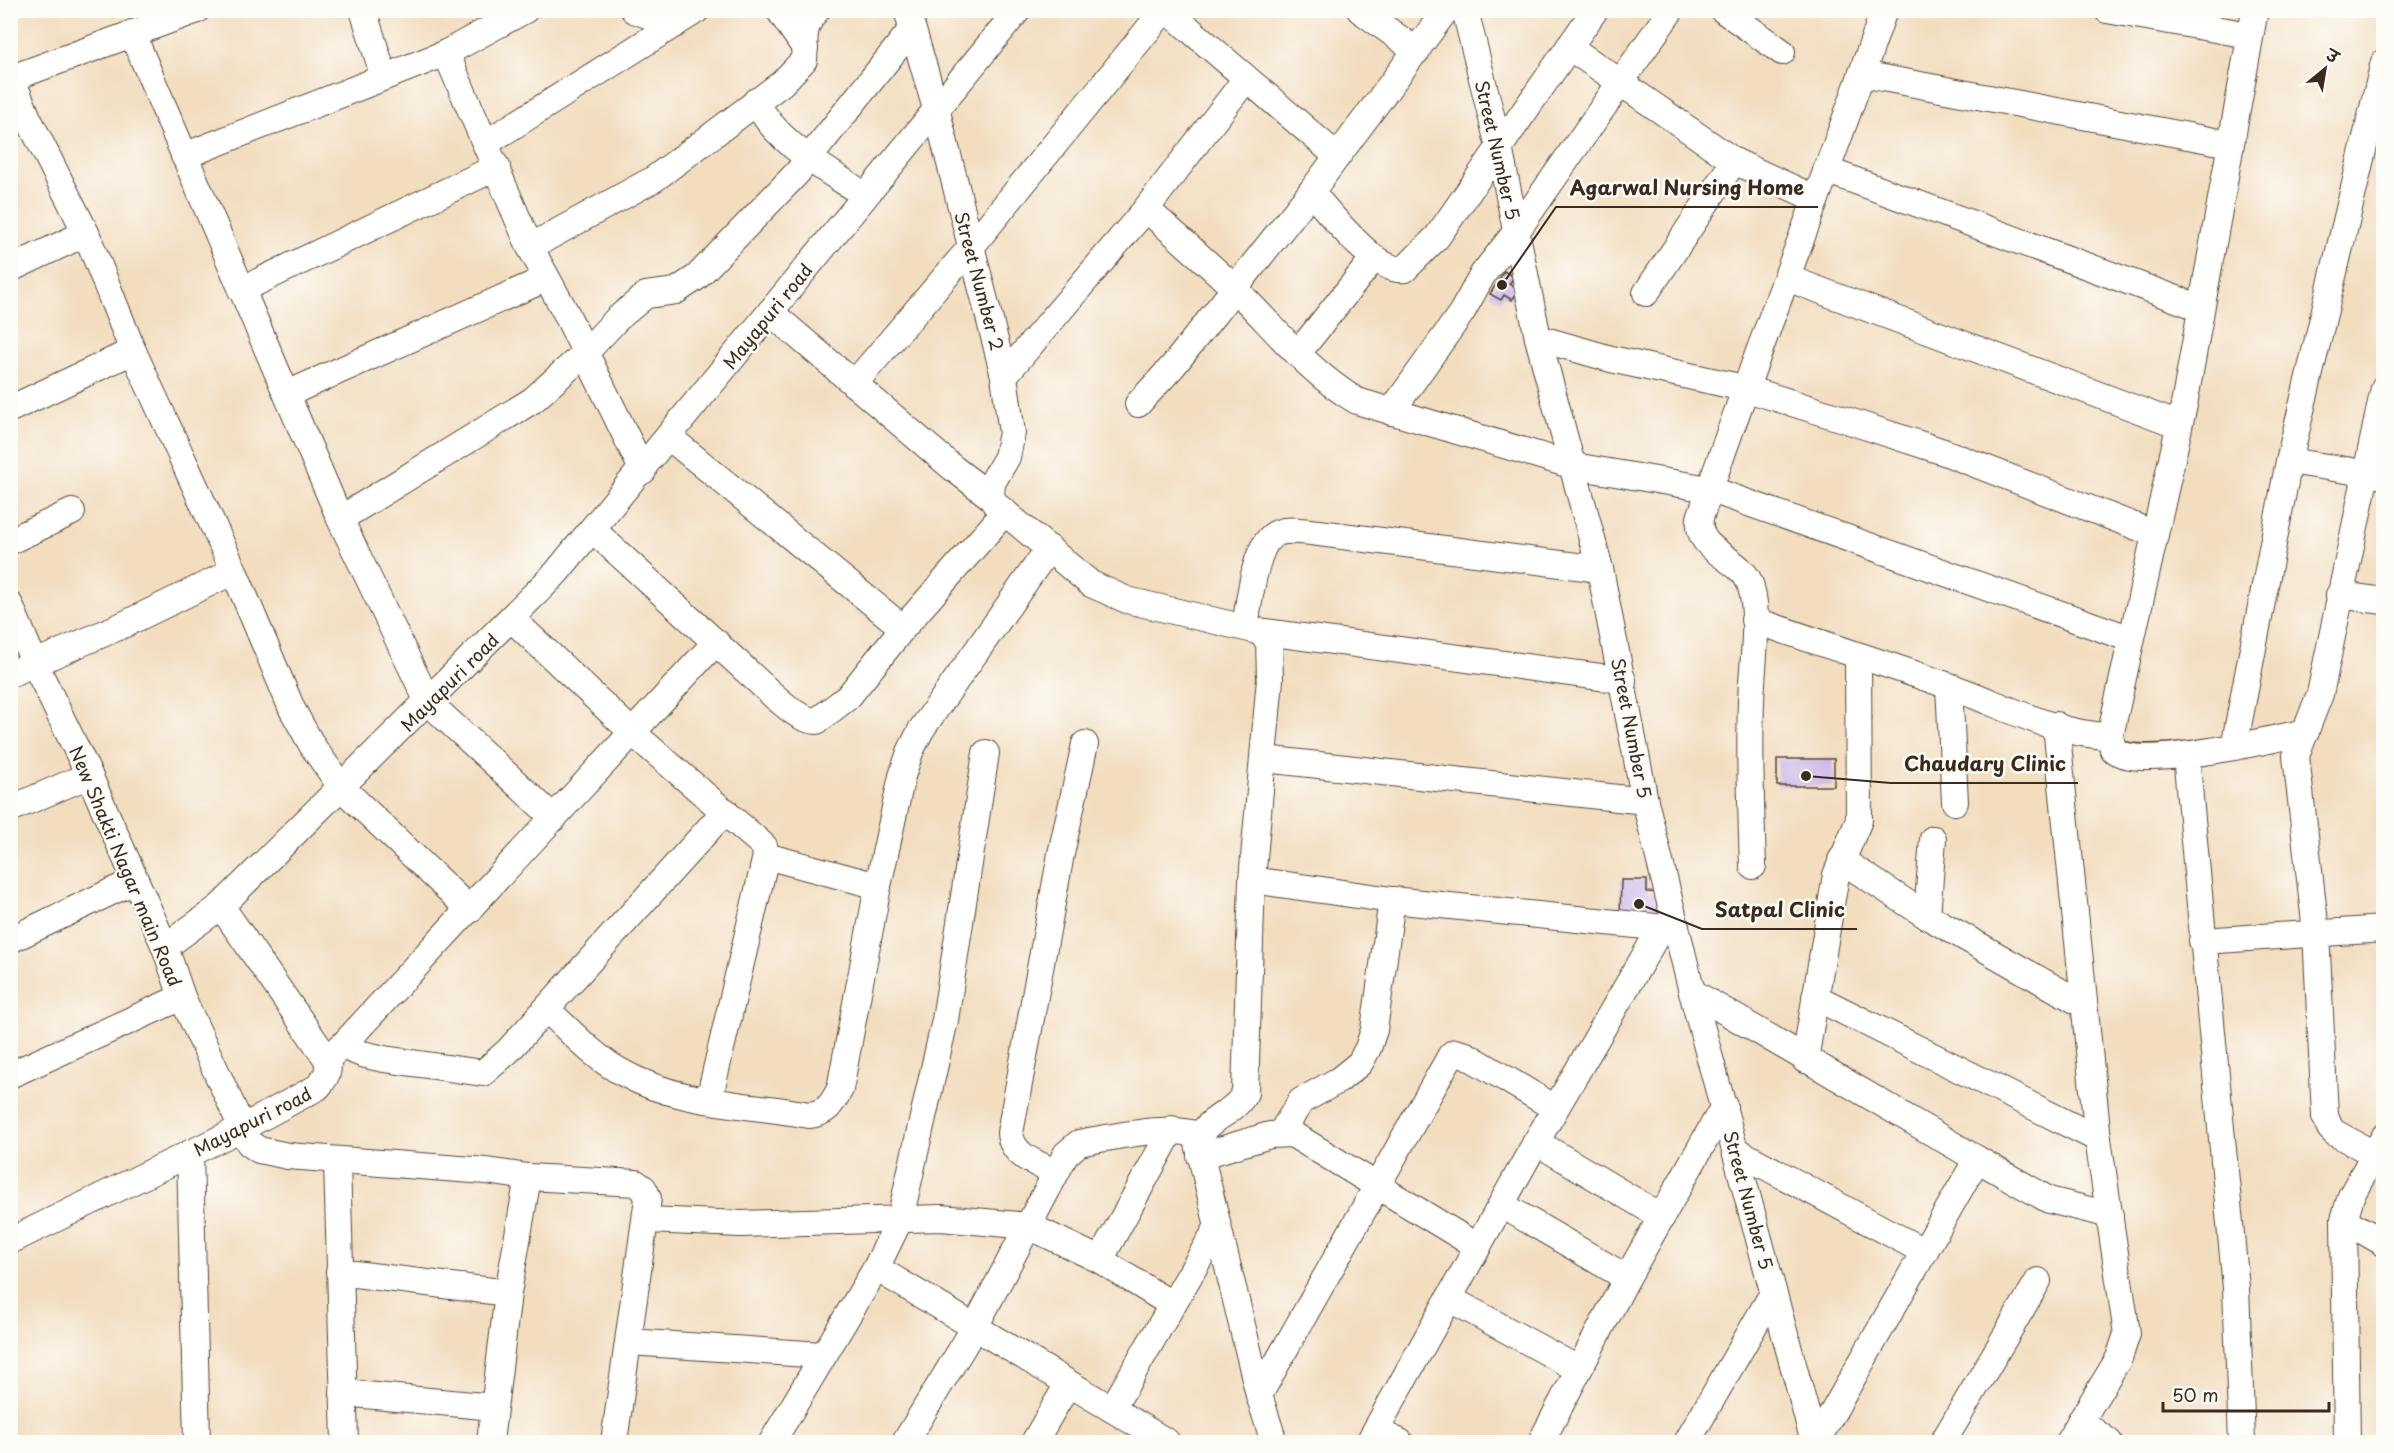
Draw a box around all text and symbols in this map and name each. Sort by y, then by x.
north arrow [2295,39,2355,99]
text: उ [2321,41,2345,69]
street label: Street Number 5 [1469,77,1527,223]
callout: Agarwal Nursing Home [1556,169,1818,207]
text: Agarwal Nursing Home [1570,172,1804,202]
street label: Street Number 2 [948,209,1012,353]
street label: Mayapuri road [716,257,818,375]
street label: Mayapuri road [394,627,504,737]
street label: Street Number 5 [1605,655,1659,801]
street label: New Shakti Nagar main Road [63,741,189,991]
callout: Chaudary Clinic [1891,745,2078,783]
text: Chaudary Clinic [1904,748,2066,778]
callout: Satpal Clinic [1702,891,1857,929]
text: Satpal Clinic [1715,894,1845,924]
street label: Mayapuri road [188,1080,316,1162]
street label: Street Number 5 [1717,1128,1781,1272]
scale bar [2163,1375,2330,1413]
text: 50 m [2172,1381,2219,1408]

